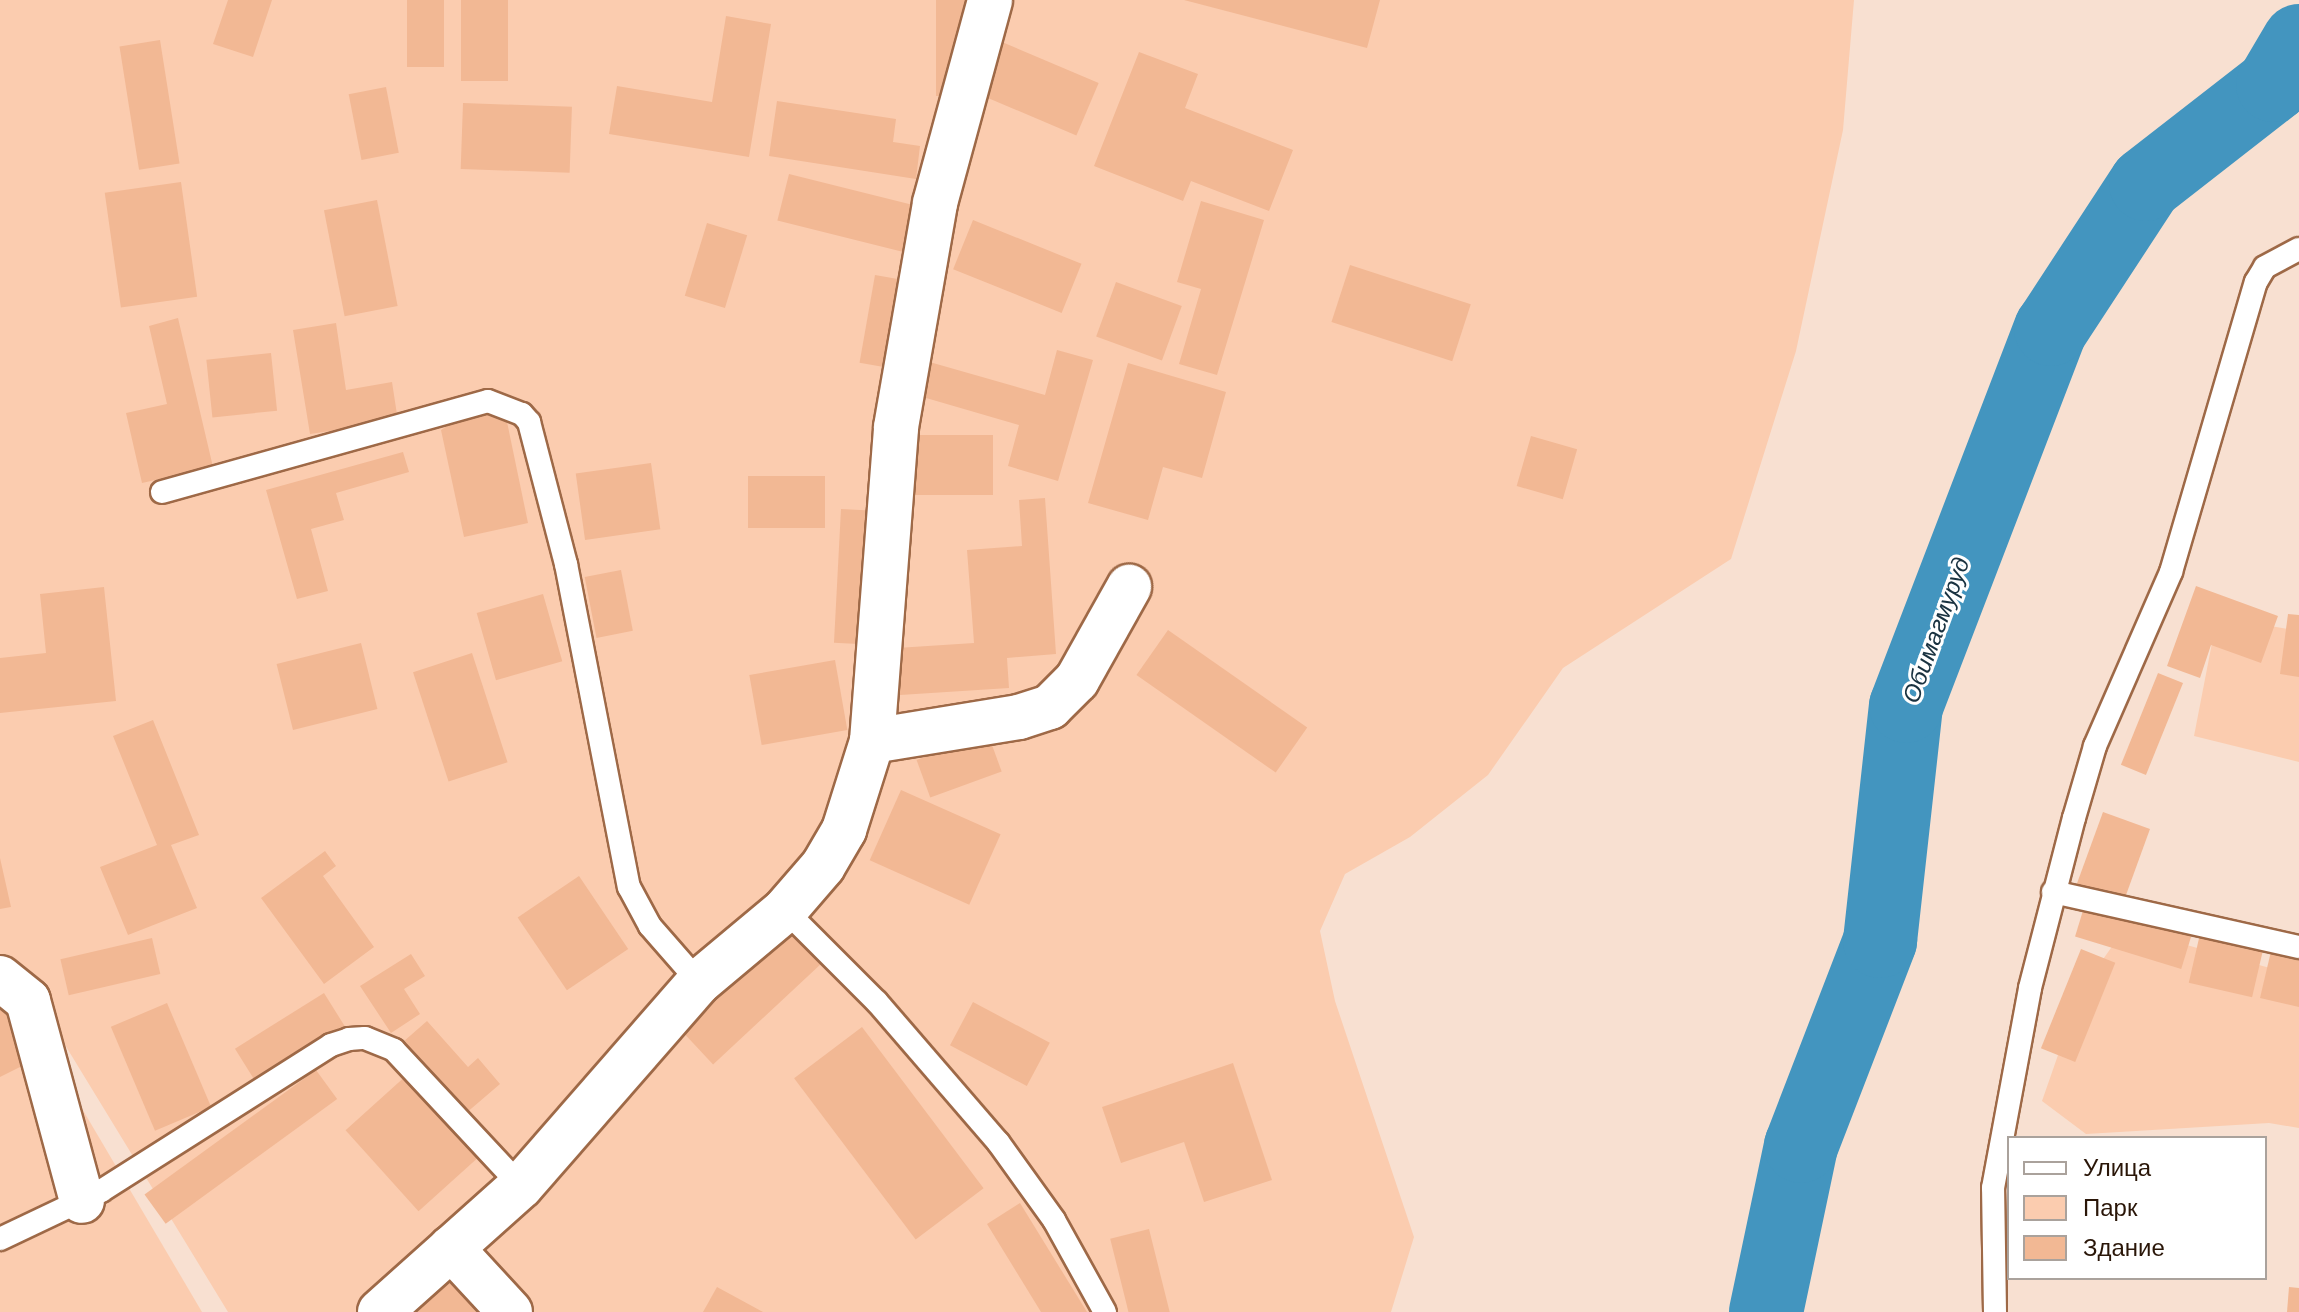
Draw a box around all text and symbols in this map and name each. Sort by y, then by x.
water label: Обимагмуруд [1896,553,1976,707]
legend [2007,1136,2267,1280]
text: Улица [2083,1154,2151,1181]
text: Парк [2083,1194,2137,1221]
text: Здание [2083,1234,2165,1261]

